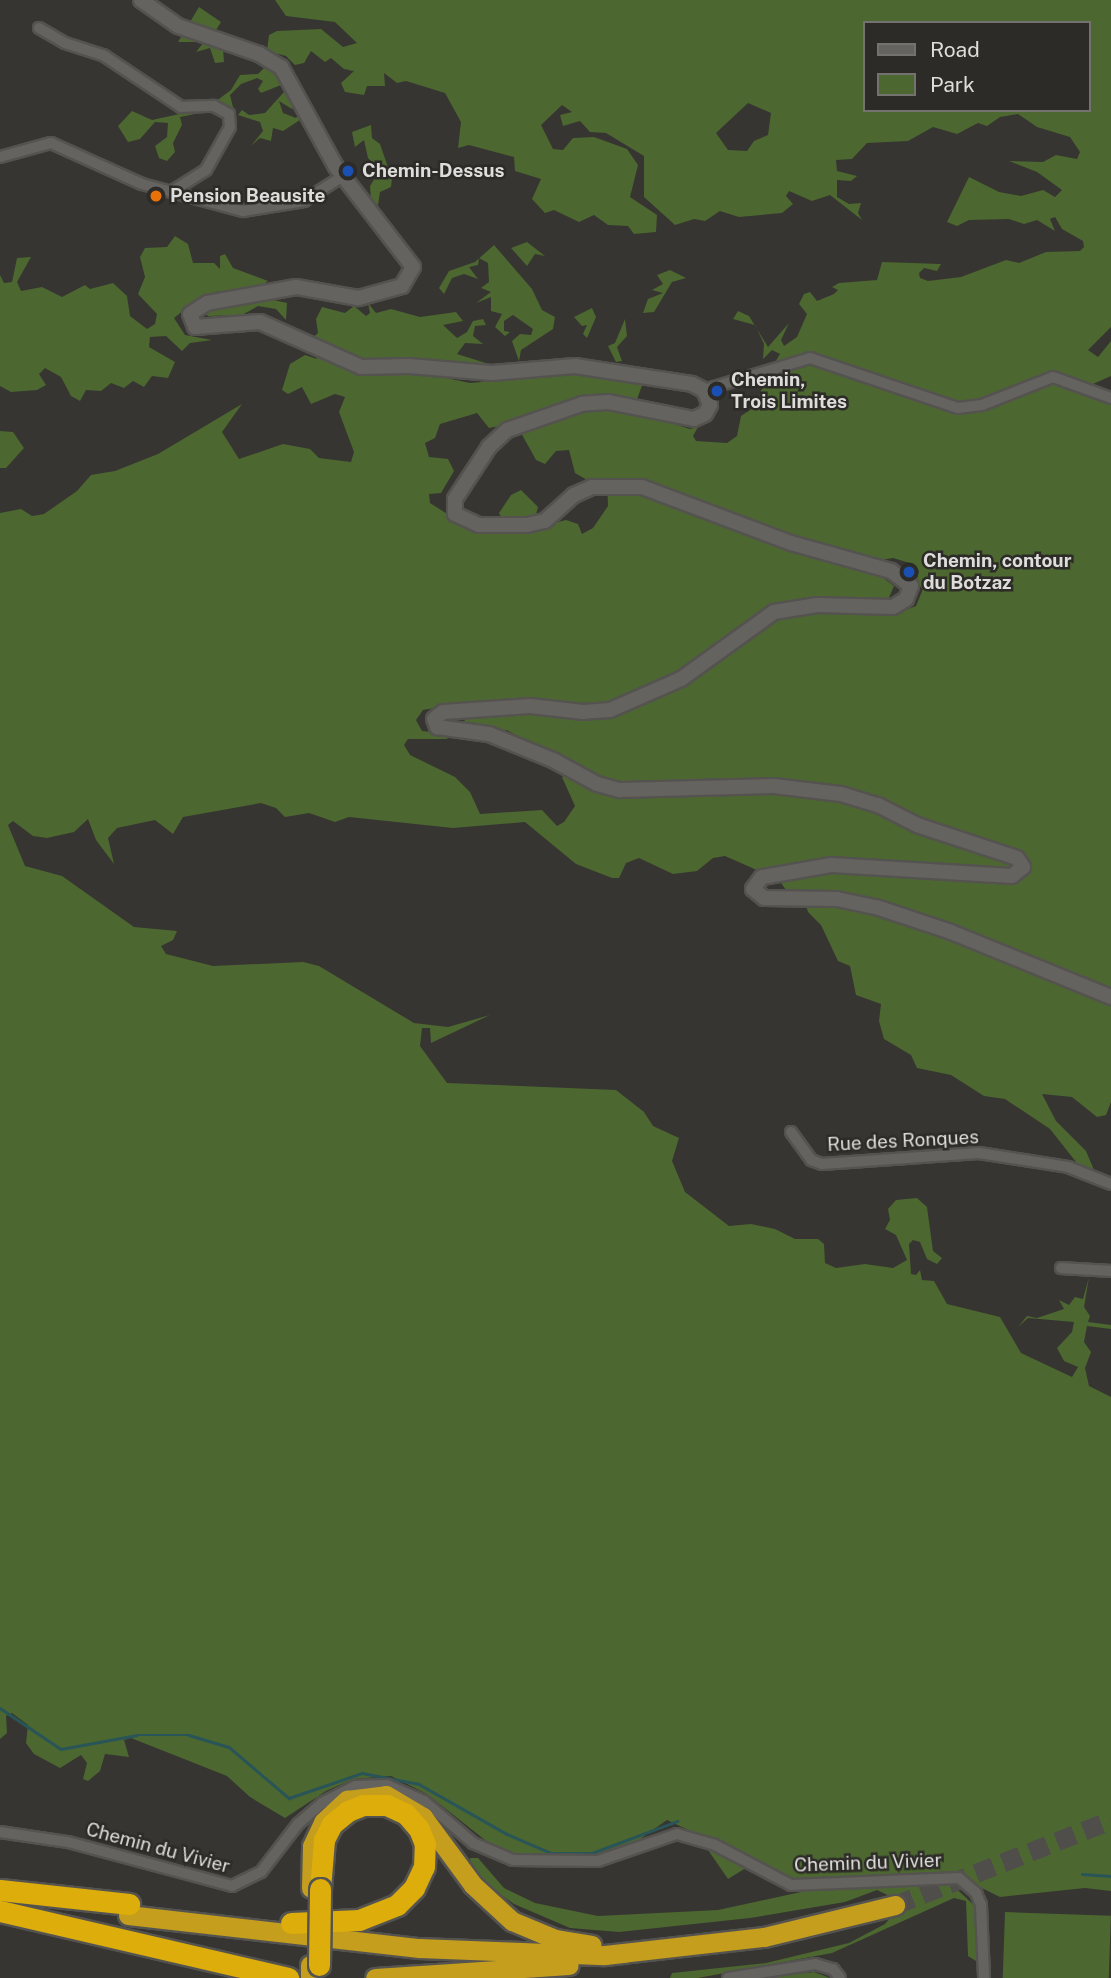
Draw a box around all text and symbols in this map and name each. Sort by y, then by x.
legend [862,21,1090,112]
text: Road [930,37,980,62]
text: Park [930,72,975,97]
place label: Chemin-Dessus [362,160,505,182]
marker: Chemin-Dessus [340,163,356,179]
place label: Pension Beausite [170,185,325,207]
marker: Pension Beausite [148,188,164,204]
place label: Chemin, Trois Limites [731,369,847,413]
marker: Chemin, Trois Limites [709,383,725,399]
place label: Chemin, contour du Botzaz [923,550,1072,594]
marker: Chemin, contour du Botzaz [901,564,917,580]
street label: Rue des Ronques [826,1126,980,1156]
street label: Chemin du Vivier [83,1818,233,1878]
street label: Chemin du Vivier [793,1849,943,1877]

